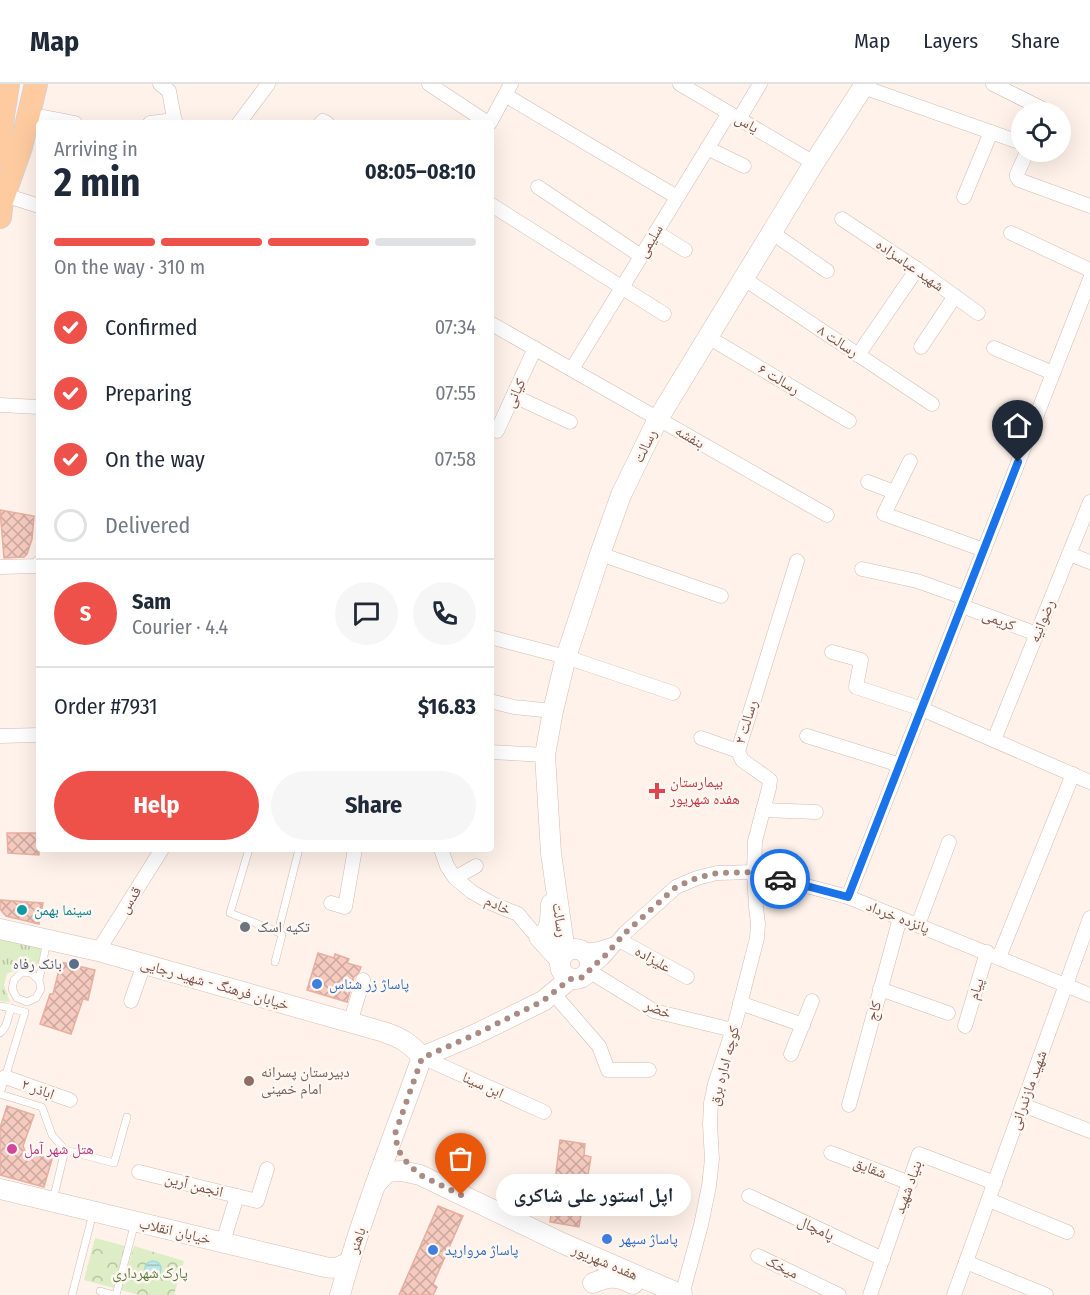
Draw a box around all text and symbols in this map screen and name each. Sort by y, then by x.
text: Map [30,25,79,58]
text: Map [854,28,890,54]
text: Layers [923,28,978,54]
text: Share [1011,28,1060,54]
map controls [1011,102,1071,162]
button: locate [1011,102,1071,162]
street label: یاس [732,109,762,138]
text: Arriving in [54,137,138,161]
text: 08:05–08:10 [365,158,476,185]
text: 2 min [54,160,140,206]
street label: سلیمی [633,221,668,261]
street label: شهید عباسزاده [872,235,948,295]
text: On the way · 310 m [54,255,205,279]
icon: check [54,311,87,344]
text: Confirmed [105,314,198,341]
text: 07:34 [435,315,476,339]
street label: رسالت ۸ [814,321,862,361]
street label: رسالت ۶ [755,360,803,398]
street label: کیانی [501,376,530,411]
icon: check [54,377,87,410]
text: Preparing [105,380,191,407]
text: 07:55 [435,381,476,405]
pin [992,400,1043,462]
icon: home [1001,409,1034,442]
street label: بنفشه [672,421,708,453]
street label: رسالت [629,426,661,466]
icon: check [54,443,87,476]
text: On the way [105,446,205,473]
text: 07:58 [434,447,476,471]
text: Delivered [105,512,190,539]
button: chat [335,582,398,645]
button: phone [413,582,476,645]
text: Sam [132,588,171,615]
street label: رضوانیه [1025,597,1059,645]
text: S [80,600,91,627]
street label: کریمی [980,606,1018,635]
text: Courier · 4.4 [132,615,228,639]
text: Order #7931 [54,693,158,720]
text: $16.83 [418,693,476,720]
street label: رسالت ۲ [731,698,761,746]
button: Help [54,771,259,840]
button: Share [271,771,476,840]
place label: بیمارستان هفده شهریور [669,773,740,808]
marker: بیمارستان هفده شهریور [648,782,666,800]
courier [750,849,810,909]
icon: car [764,863,797,896]
street label: قدس [115,883,146,917]
street label: خادم [482,891,514,920]
street label: پانزده خرداد [864,897,932,937]
place label: سینما بهمن [34,901,92,920]
street label: رسالت [549,901,571,939]
marker: سینما بهمن [15,903,29,917]
place label: تکیه اسک [257,918,310,936]
marker: تکیه اسک [238,920,252,934]
street label: علیزاده [632,942,675,976]
street label: خیابان فرهنگ - شهید رجایی [138,954,292,1015]
place label: بانک رفاه [13,955,62,973]
marker: بانک رفاه [67,957,81,971]
place label: پاساژ زر شناس [329,975,409,994]
street label: پیام [964,976,989,1002]
marker: پاساژ زر شناس [310,977,324,991]
street label: خضر [641,995,674,1022]
street label: کاج [863,999,886,1023]
street label: کوچه اداره برق [705,1024,744,1108]
street label: شهید مازندرانی [1005,1048,1052,1132]
place label: دبیرستان پسرانه امام خمینی [261,1063,350,1099]
street label: ابن سینا [459,1068,507,1103]
marker: دبیرستان پسرانه امام خمینی [242,1074,256,1088]
street label: اباذر ۲ [19,1075,57,1103]
pin [435,1133,486,1195]
place label: هتل شهر آمل [24,1140,94,1159]
marker: هتل شهر آمل [5,1142,19,1156]
icon: bag [444,1142,477,1175]
street label: شقایق [850,1153,889,1184]
street label: بنیاد شهید [890,1158,926,1216]
street label: انجمن آرین [163,1169,225,1202]
callout: اپل استور علی شاکری [497,1174,692,1216]
text: اپل استور علی شاکری [514,1183,673,1207]
street label: پامچال [794,1212,837,1245]
street label: خیابان انقلاب [137,1214,213,1249]
street label: باهنر [344,1225,370,1256]
place label: پاساژ سپهر [618,1230,678,1248]
marker: پاساژ سپهر [600,1232,614,1246]
street label: هفده شهریور [568,1240,641,1284]
place label: پاساژ مروارید [445,1241,518,1259]
marker: پاساژ مروارید [426,1243,440,1257]
street label: میخک [763,1251,801,1283]
park label: پارک شهرداری [112,1264,188,1283]

